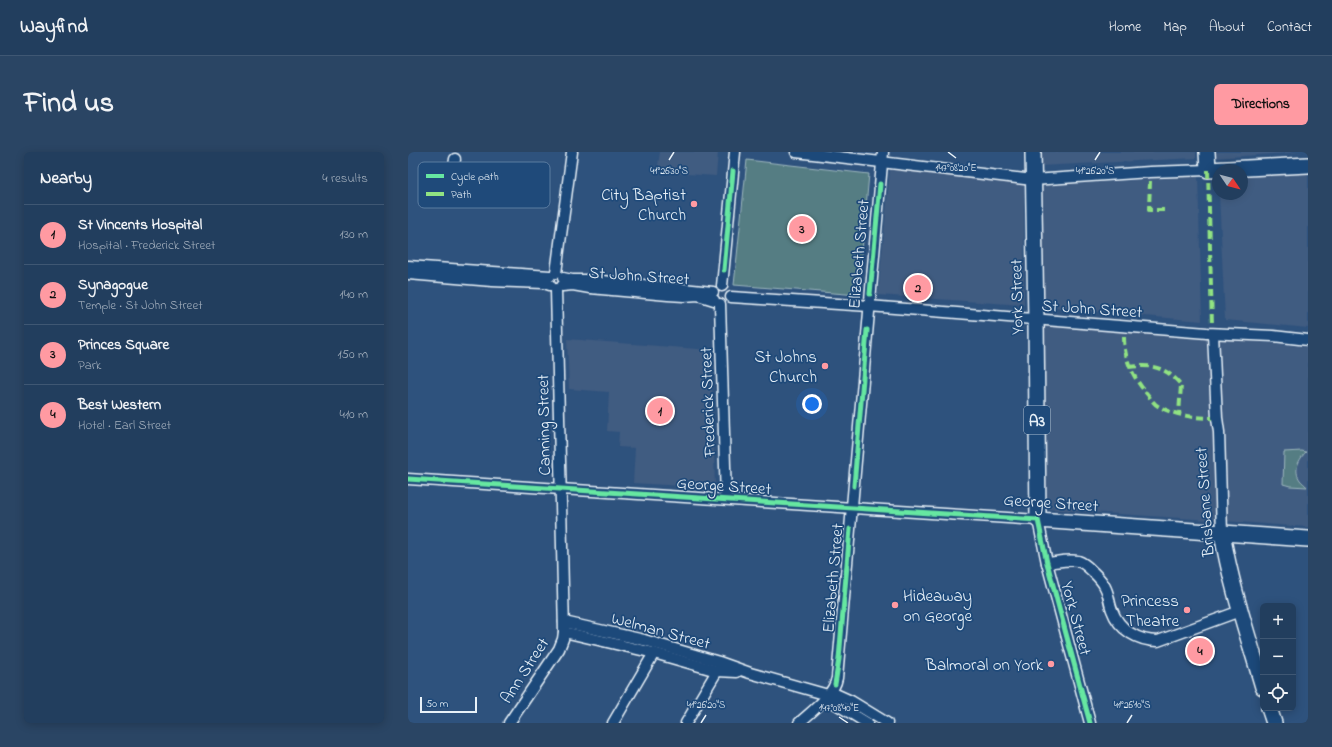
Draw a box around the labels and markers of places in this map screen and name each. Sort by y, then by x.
place label: City Baptist Church [601,183,686,228]
marker: City Baptist Church [689,199,699,209]
pin: 3 [789,214,815,244]
pin: 2 [905,273,931,303]
place label: St Johns Church [754,345,817,390]
marker: St Johns Church [820,361,830,371]
pin: 1 [647,396,673,426]
place label: Hideaway on George [903,584,973,631]
place label: Princess Theatre [1121,589,1179,634]
marker: Hideaway on George [890,600,900,610]
marker: Princess Theatre [1182,605,1192,615]
pin: 4 [1187,636,1213,666]
place label: Balmoral on York [925,653,1044,678]
marker: Balmoral on York [1046,659,1056,669]

